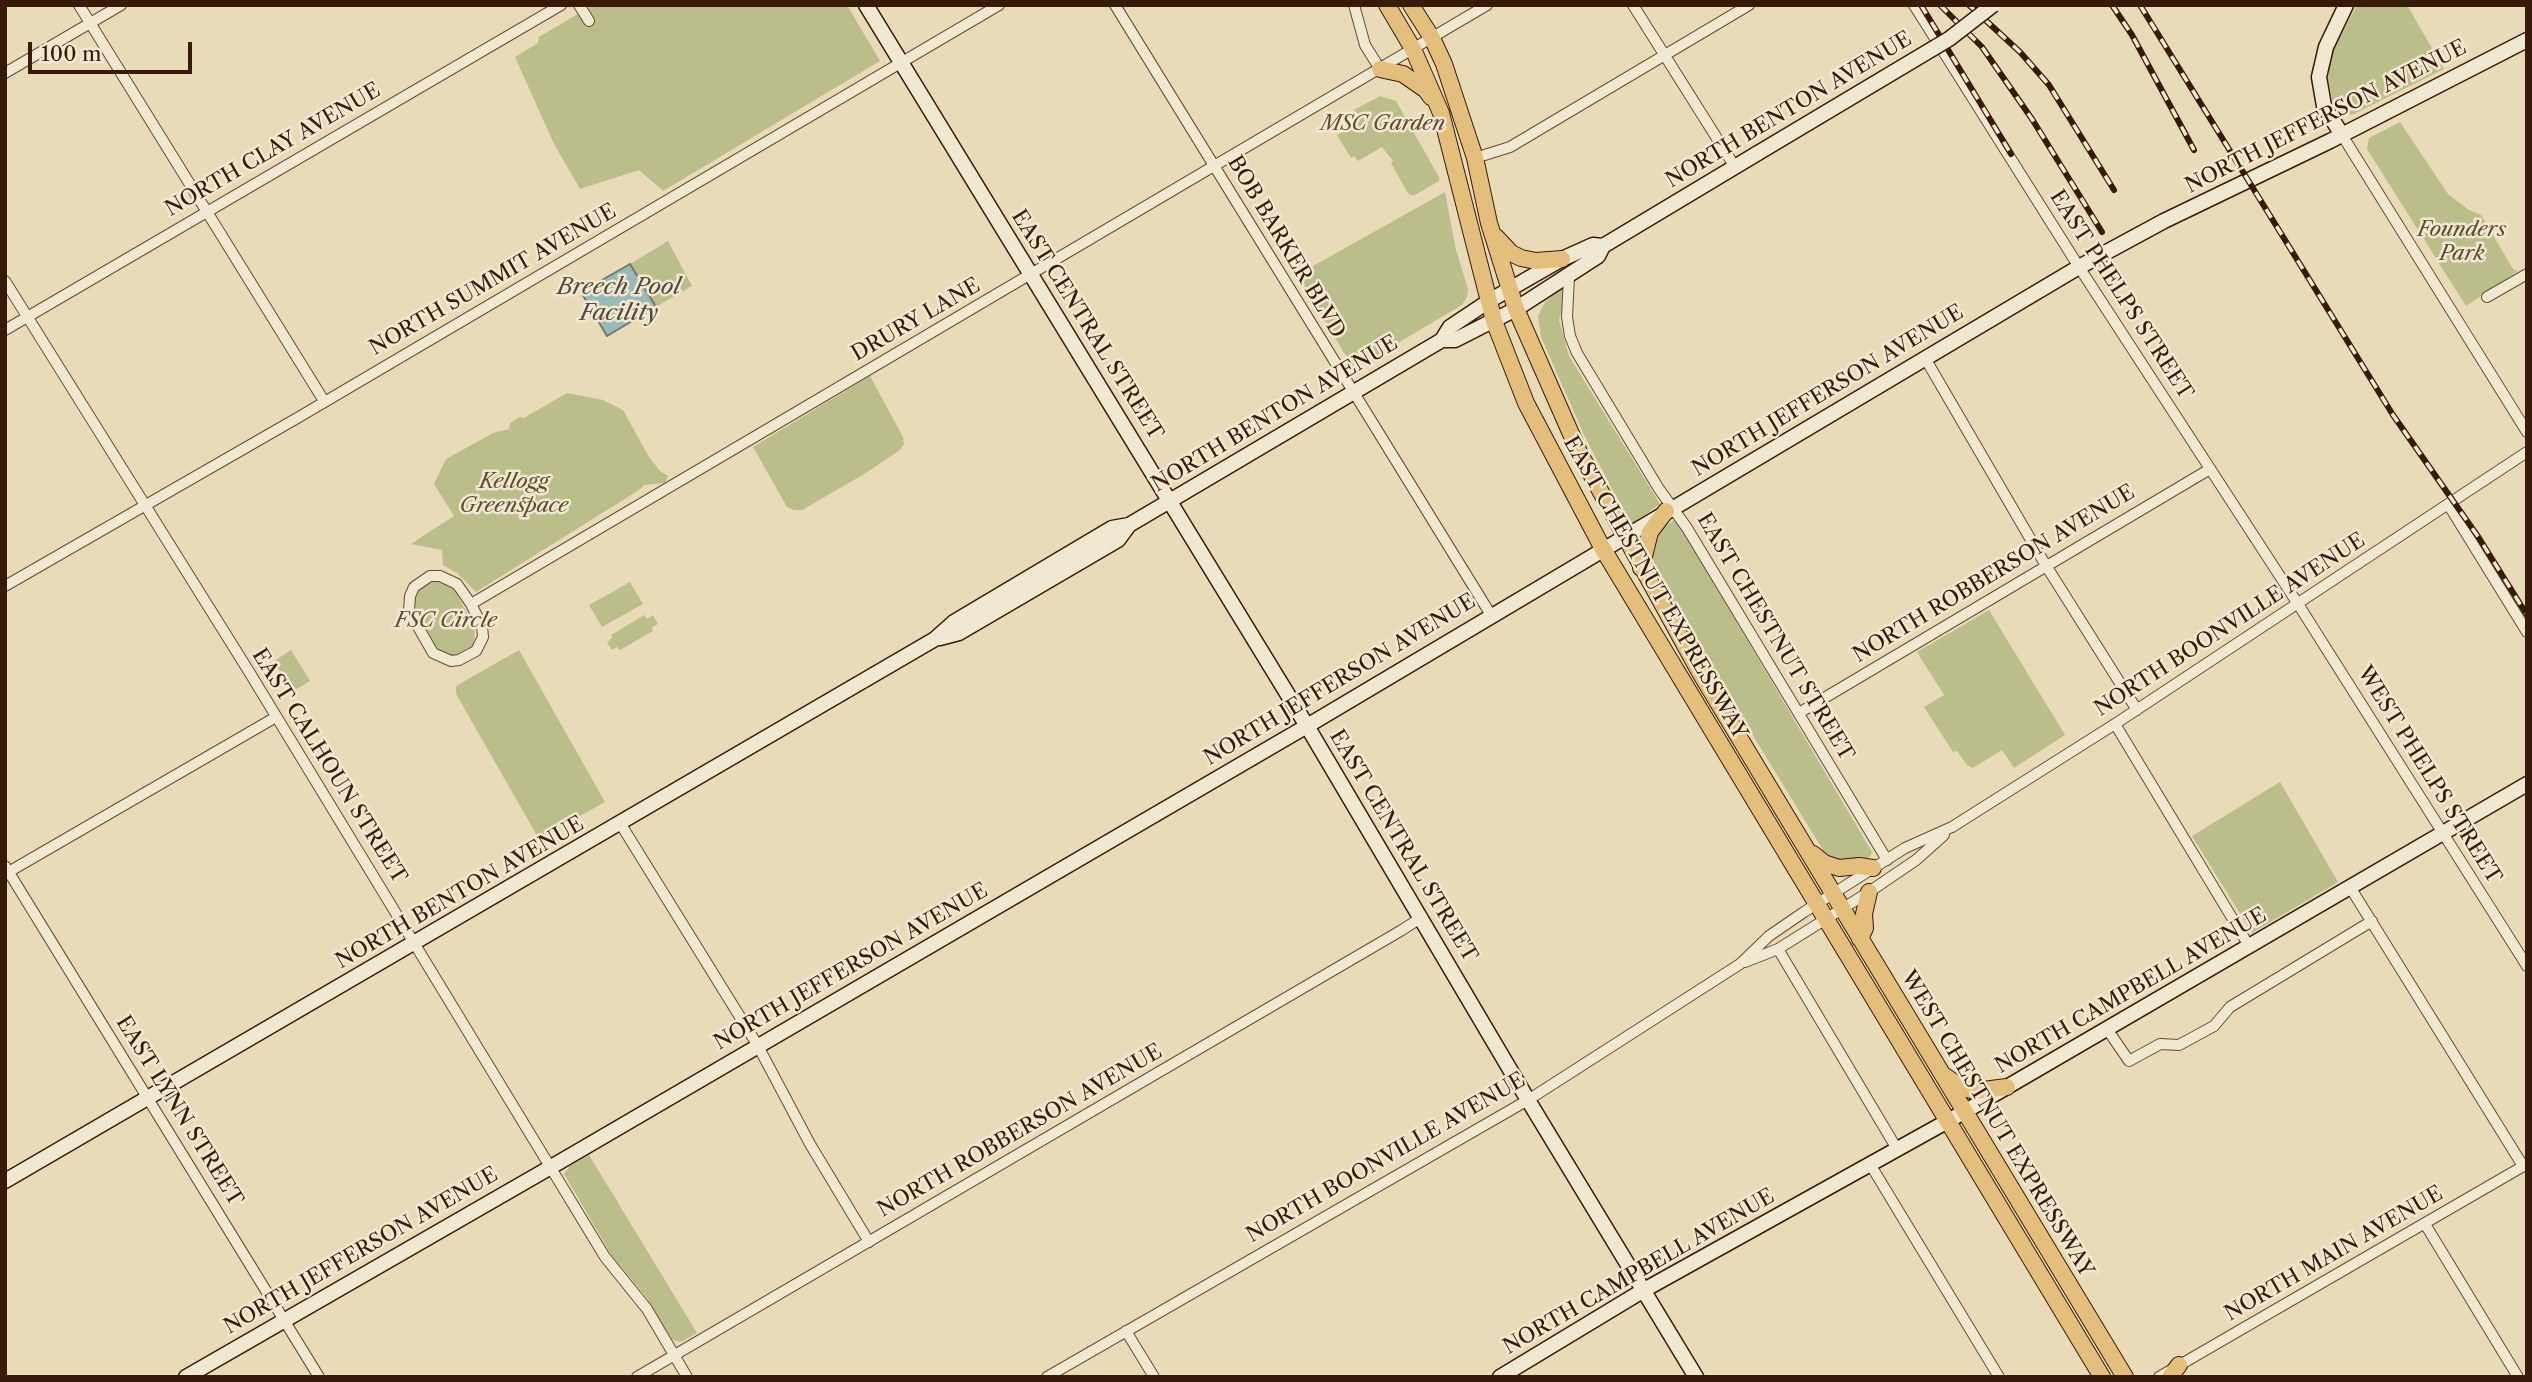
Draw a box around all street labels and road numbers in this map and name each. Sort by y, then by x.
street label: NORTH BENTON AVENUE [1661,26,1917,194]
street label: NORTH JEFFERSON AVENUE [2181,35,2471,199]
street label: NORTH CLAY AVENUE [161,78,385,222]
street label: BOB BARKER BLVD [1222,151,1350,343]
street label: EAST PHELPS STREET [2044,186,2198,404]
street label: NORTH SUMMIT AVENUE [365,199,621,361]
street label: EAST CENTRAL STREET [1006,205,1168,445]
street label: DRURY LANE [847,273,985,367]
street label: NORTH JEFFERSON AVENUE [1688,300,1968,482]
street label: NORTH BENTON AVENUE [1147,330,1403,498]
street label: EAST CHESTNUT EXPRESSWAY [1558,432,1752,744]
street label: NORTH ROBBERSON AVENUE [1849,480,2139,668]
street label: EAST CHESTNUT STREET [1691,509,1859,765]
street label: NORTH BOONVILLE AVENUE [2090,528,2370,722]
street label: NORTH JEFFERSON AVENUE [1200,589,1480,771]
street label: EAST CALHOUN STREET [246,644,412,888]
street label: WEST PHELPS STREET [2352,662,2506,888]
street label: EAST CENTRAL STREET [1324,725,1482,967]
street label: NORTH BENTON AVENUE [331,811,589,975]
street label: NORTH JEFFERSON AVENUE [710,878,992,1056]
street label: NORTH CAMPBELL AVENUE [1991,903,2271,1079]
street label: WEST CHESTNUT EXPRESSWAY [1895,966,2099,1282]
street label: EAST LYNN STREET [110,1011,248,1211]
street label: NORTH ROBBERSON AVENUE [873,1039,1167,1223]
street label: NORTH BOONVILLE AVENUE [1242,1068,1530,1248]
street label: NORTH JEFFERSON AVENUE [220,1162,502,1340]
street label: NORTH MAIN AVENUE [2220,1181,2448,1327]
street label: NORTH CAMPBELL AVENUE [1499,1184,1779,1360]

